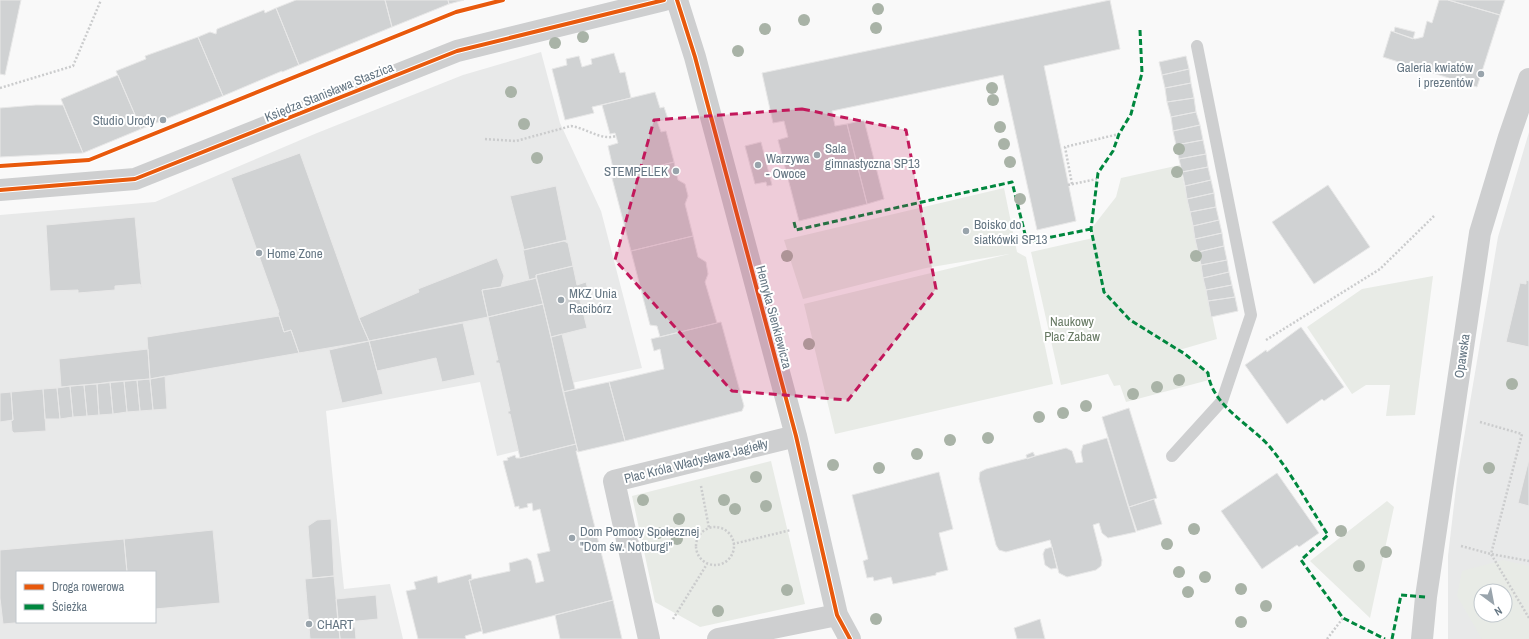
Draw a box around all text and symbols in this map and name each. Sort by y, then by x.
street label: Księdza Stanisława Staszica [262,58,396,126]
place label: Galeria kwiatów i prezentów [1397,59,1473,91]
marker: Galeria kwiatów i prezentów [1476,69,1486,79]
place label: Studio Urody [93,112,156,129]
marker: Studio Urody [158,115,168,125]
place label: Sala gimnastyczna SP13 [825,140,920,172]
place label: Warzywa - Owoce [766,150,810,182]
marker: Sala gimnastyczna SP13 [812,150,822,160]
marker: Warzywa - Owoce [753,160,763,170]
place label: STEMPELEK [604,163,668,180]
marker: STEMPELEK [671,166,681,176]
place label: Boisko do siatkówki SP13 [974,216,1048,248]
marker: Boisko do siatkówki SP13 [961,226,971,236]
place label: Home Zone [267,245,323,262]
marker: Home Zone [254,248,264,258]
street label: Henryka Sienkiewicza [752,264,796,370]
place label: MKZ Unia Racibórz [569,285,617,317]
marker: MKZ Unia Racibórz [556,295,566,305]
park label: Naukowy Plac Zabaw [1044,313,1100,345]
street label: Opawska [1450,333,1474,379]
street label: Plac Króla Władysława Jagiełły [622,435,770,487]
place label: Dom Pomocy Społecznej "Dom św. Notburgi" [580,523,699,555]
marker: Dom Pomocy Społecznej "Dom św. Notburgi" [567,533,577,543]
legend [16,571,156,623]
text: Droga rowerowa [52,579,125,595]
north arrow [1473,583,1513,623]
text: Ścieżka [52,599,88,615]
text: N [1492,604,1505,619]
place label: CHART [317,616,354,633]
marker: CHART [304,619,314,629]

